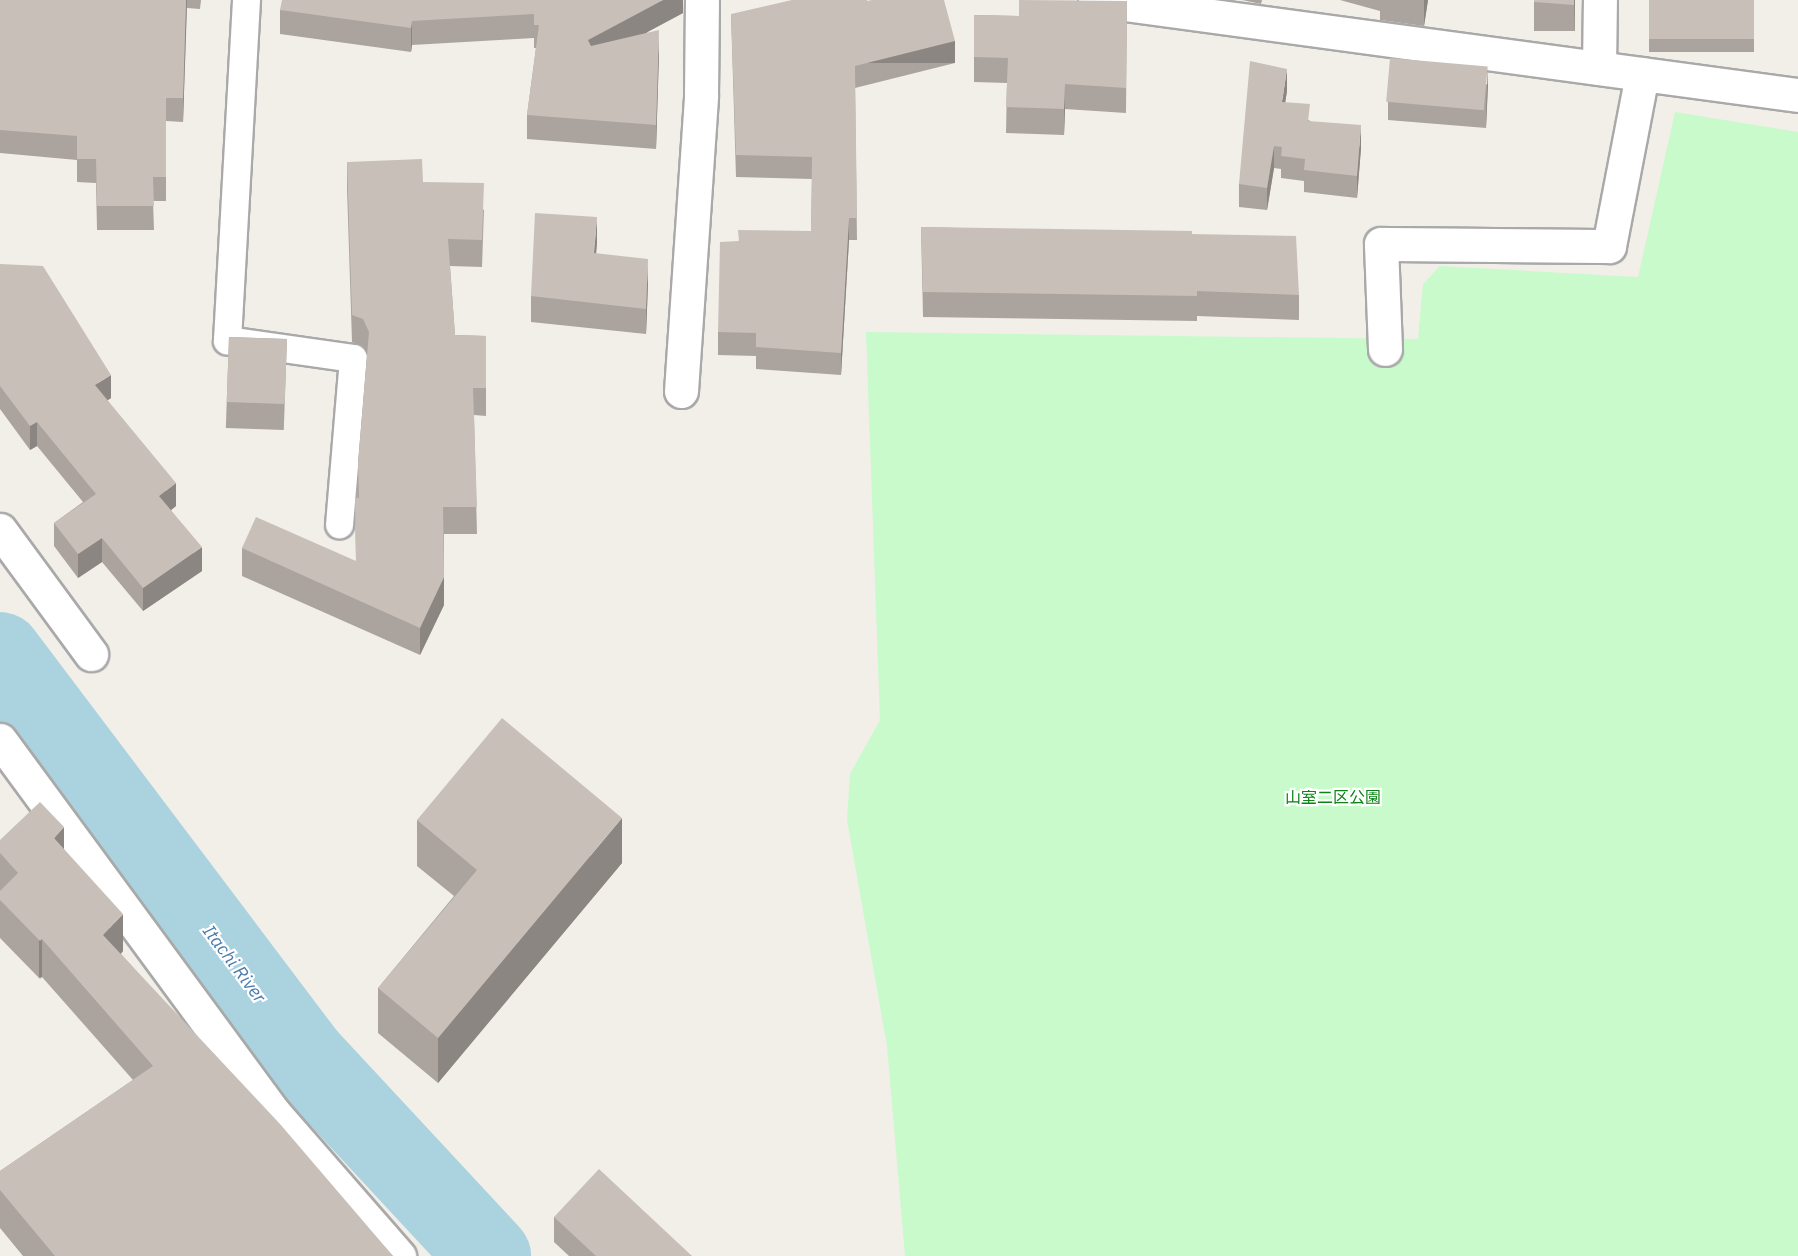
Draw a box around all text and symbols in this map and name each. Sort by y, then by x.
park label: 山室二区公園 [1285,787,1381,807]
water label: Itachi River [198,921,270,1007]

